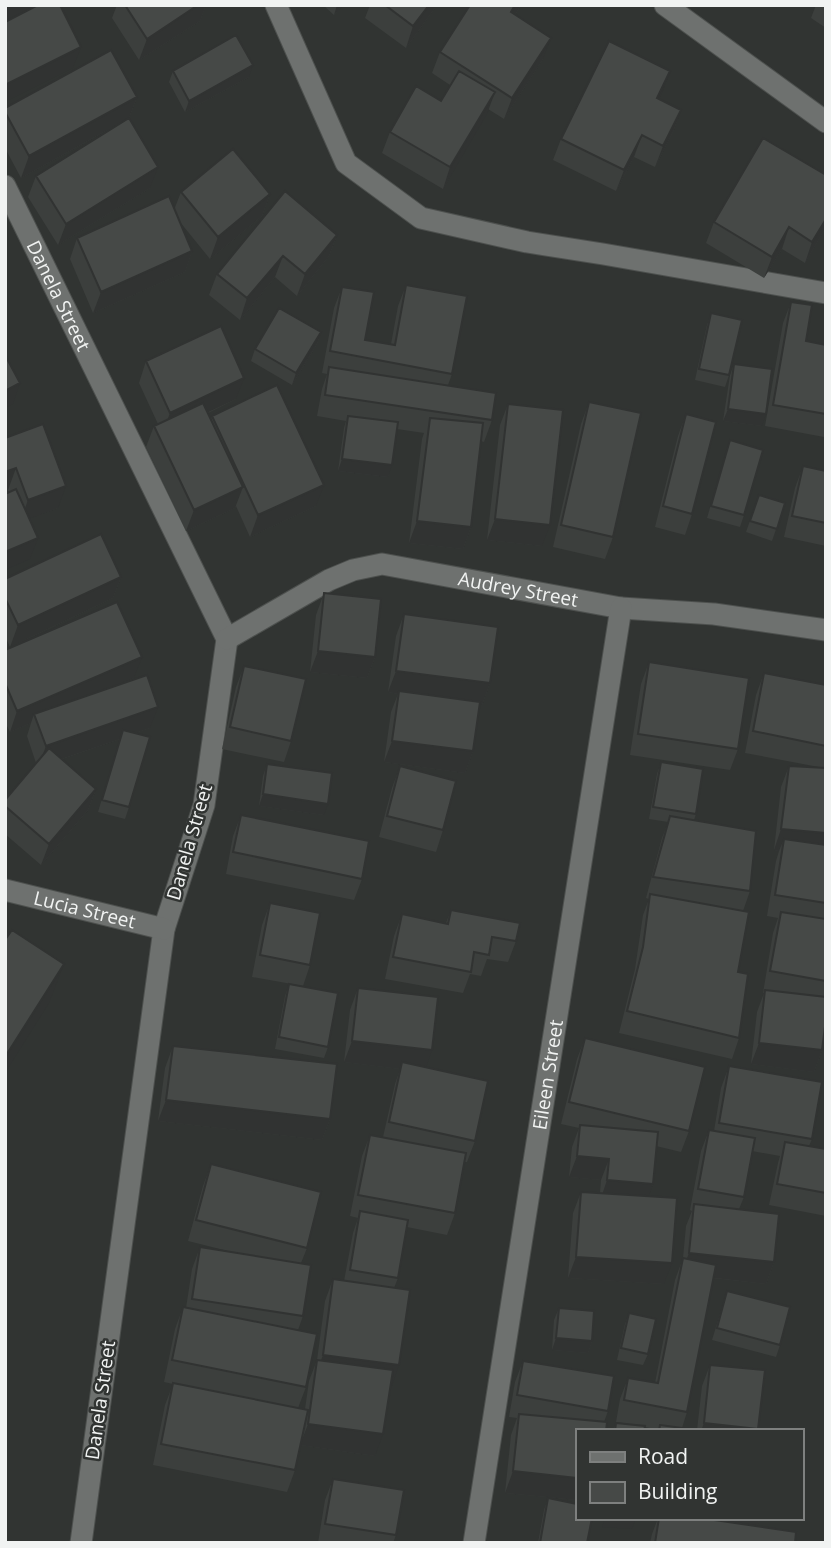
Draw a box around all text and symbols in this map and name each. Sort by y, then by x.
street label: Danela Street [21,236,97,355]
street label: Audrey Street [456,565,580,613]
street label: Danela Street [160,781,218,903]
street label: Lucia Street [31,885,138,935]
street label: Eileen Street [526,1018,569,1132]
street label: Danela Street [79,1339,121,1461]
legend [576,1429,803,1520]
text: Road [638,1442,688,1470]
text: Building [638,1477,717,1505]

